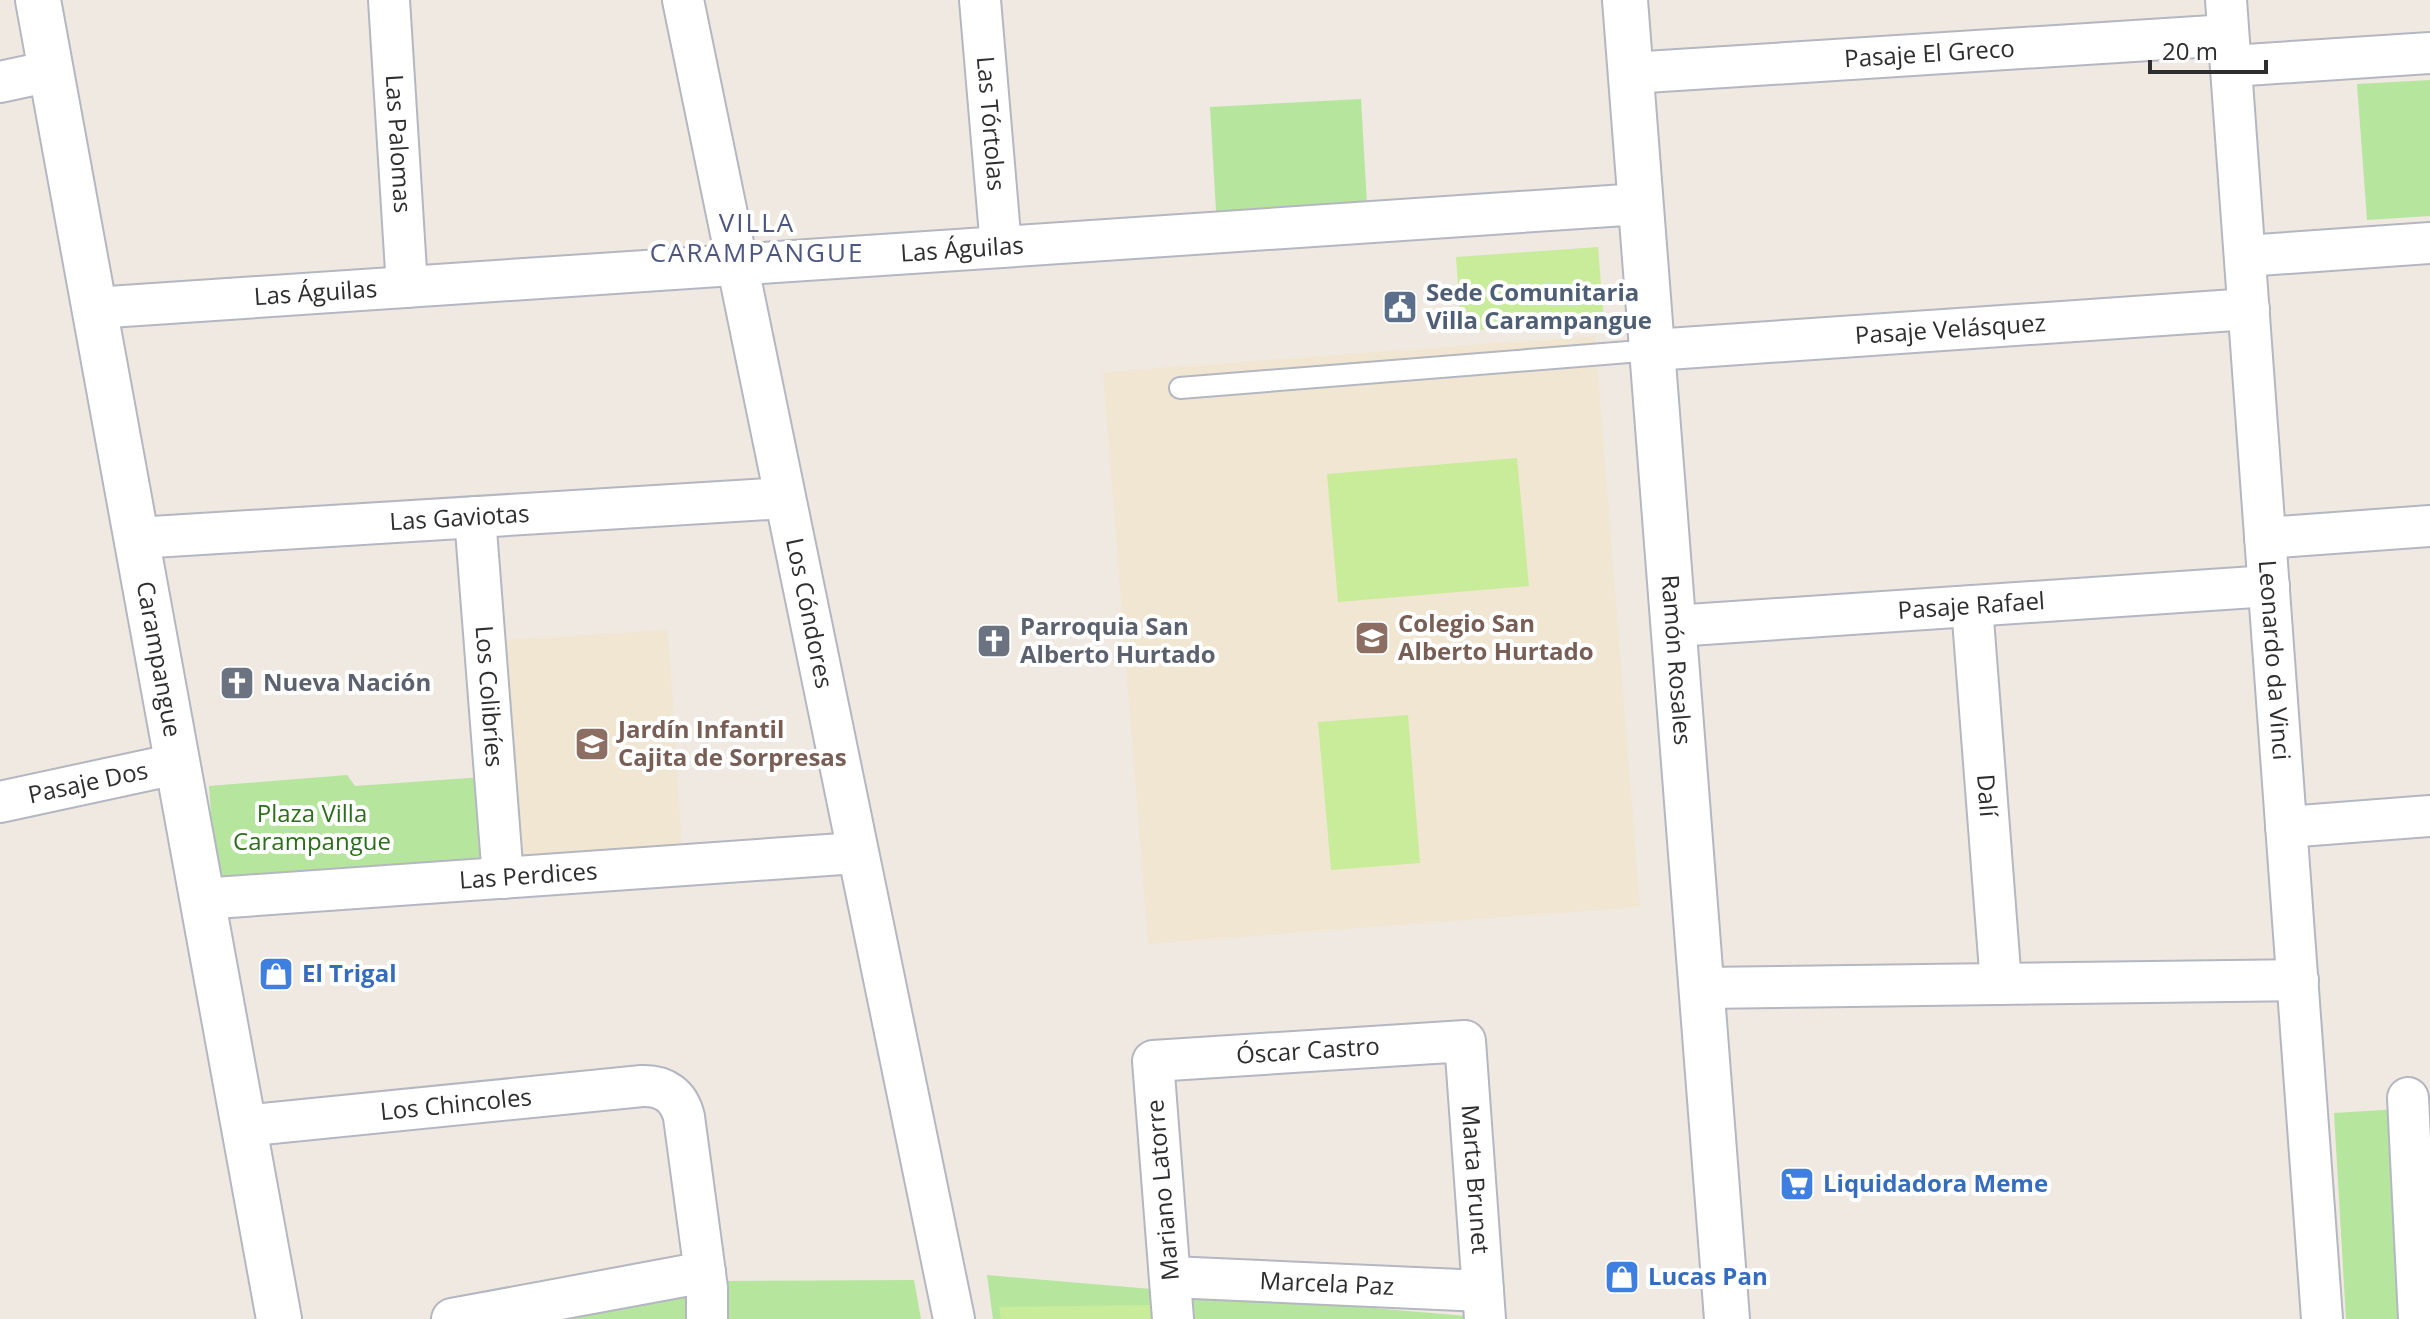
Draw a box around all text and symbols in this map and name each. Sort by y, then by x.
scale bar [2150,24,2266,74]
street label: Pasaje El Greco [1843,31,2016,74]
text: 20 m [2162,34,2218,67]
street label: Las Tórtolas [970,55,1014,192]
street label: Las Palomas [379,73,420,214]
district label: VILLA CARAMPANGUE [650,204,864,270]
street label: Las Águilas [899,228,1025,269]
street label: Las Águilas [253,271,378,312]
place label: Sede Comunitaria Villa Carampangue [1426,275,1652,336]
public building icon: Sede Comunitaria Villa Carampangue [1381,288,1419,326]
street label: Pasaje Velásquez [1854,305,2047,351]
street label: Las Gaviotas [388,496,530,537]
street label: Los Cóndores [779,535,842,691]
street label: Leonardo da Vinci [2252,559,2299,761]
street label: Ramón Rosales [1655,574,1701,746]
street label: Carampangue [129,578,190,739]
street label: Pasaje Rafael [1897,583,2046,626]
place label: Colegio San Alberto Hurtado [1398,606,1594,667]
place label: Parroquia San Alberto Hurtado [1020,609,1216,670]
school or university icon: Colegio San Alberto Hurtado [1353,619,1391,657]
church icon: Parroquia San Alberto Hurtado [975,622,1013,660]
street label: Los Colibríes [468,624,512,768]
church icon: Nueva Nación [218,664,256,702]
place label: Nueva Nación [263,665,431,698]
place label: Jardín Infantil Cajita de Sorpresas [616,712,847,773]
school or university icon: Jardín Infantil Cajita de Sorpresas [573,725,611,763]
street label: Pasaje Dos [25,753,151,811]
street label: Dalí [1970,773,2006,819]
park label: Plaza Villa Carampangue [233,796,391,857]
street label: Las Perdices [458,853,598,896]
shop icon: El Trigal [257,955,295,993]
place label: El Trigal [302,956,397,989]
street label: Óscar Castro [1235,1029,1381,1071]
street label: Los Chincoles [378,1079,533,1127]
street label: Mariano Latorre [1137,1098,1186,1282]
street label: Marta Brunet [1455,1103,1498,1255]
supermarket icon: Liquidadora Meme [1778,1165,1816,1203]
place label: Liquidadora Meme [1823,1166,2048,1199]
shop icon: Lucas Pan [1603,1258,1641,1296]
place label: Lucas Pan [1648,1259,1768,1292]
street label: Marcela Paz [1259,1263,1395,1302]

